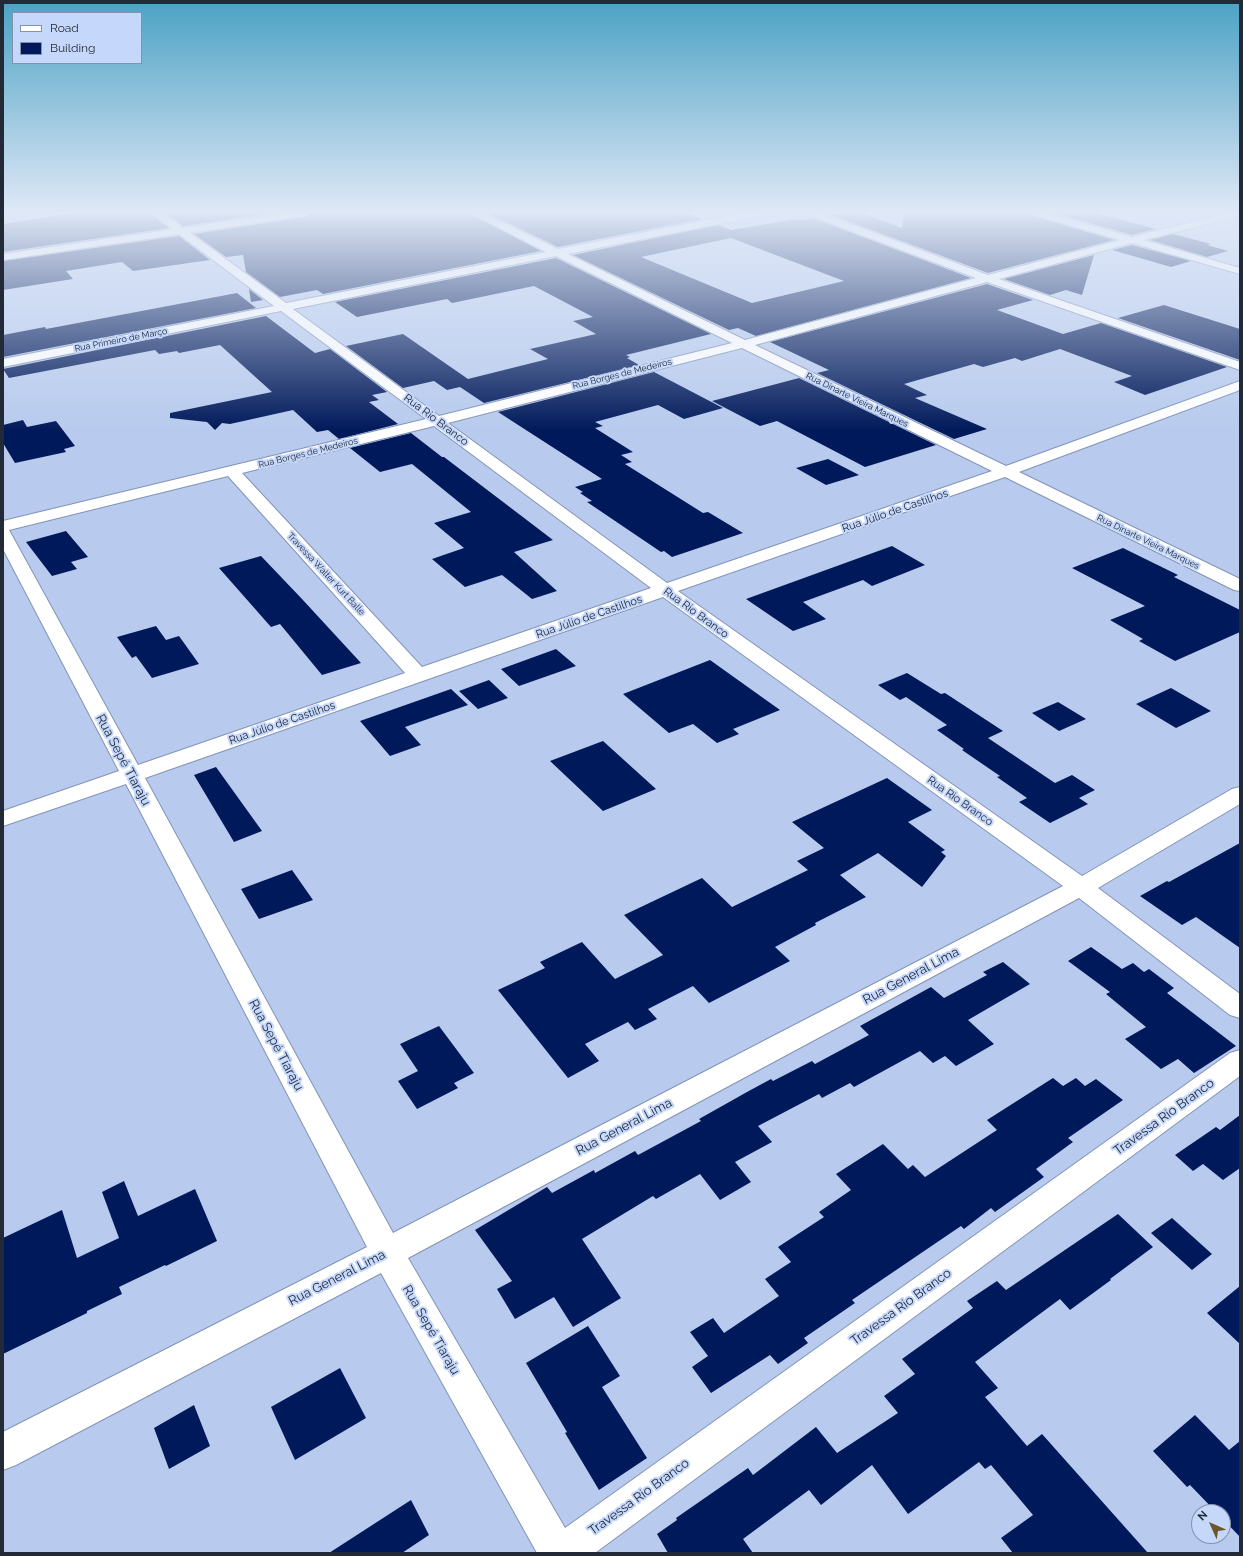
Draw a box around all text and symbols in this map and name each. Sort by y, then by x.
legend [12,12,142,64]
text: Road [50,21,79,35]
text: Building [50,41,96,55]
street label: Rua Primeiro de Março [74,326,168,354]
street label: Rua Borges de Medeiros [571,356,673,392]
street label: Rua Dinarte Vieira Marques [804,370,910,430]
street label: Rua Rio Branco [401,391,471,449]
street label: Rua Borges de Medeiros [257,435,359,471]
street label: Rua Júlio de Castilhos [840,487,950,535]
street label: Rua Dinarte Vieira Marques [1095,512,1201,572]
street label: Travessa Walter Kurt Balle [285,531,367,617]
street label: Rua Rio Branco [661,585,731,641]
street label: Rua Júlio de Castilhos [534,593,644,641]
street label: Rua Júlio de Castilhos [227,699,337,747]
street label: Rua Sepé Tiaraju [92,712,154,808]
street label: Rua Rio Branco [925,773,995,829]
street label: Rua General Lima [860,944,962,1008]
street label: Rua Sepé Tiaraju [245,997,307,1093]
street label: Travessa Rio Branco [1111,1075,1217,1159]
street label: Rua General Lima [573,1095,675,1159]
street label: Rua General Lima [286,1247,388,1309]
street label: Travessa Rio Branco [848,1265,954,1349]
street label: Rua Sepé Tiaraju [399,1282,463,1378]
street label: Travessa Rio Branco [586,1455,692,1539]
north arrow [1191,1504,1231,1544]
text: N [1195,1508,1210,1523]

